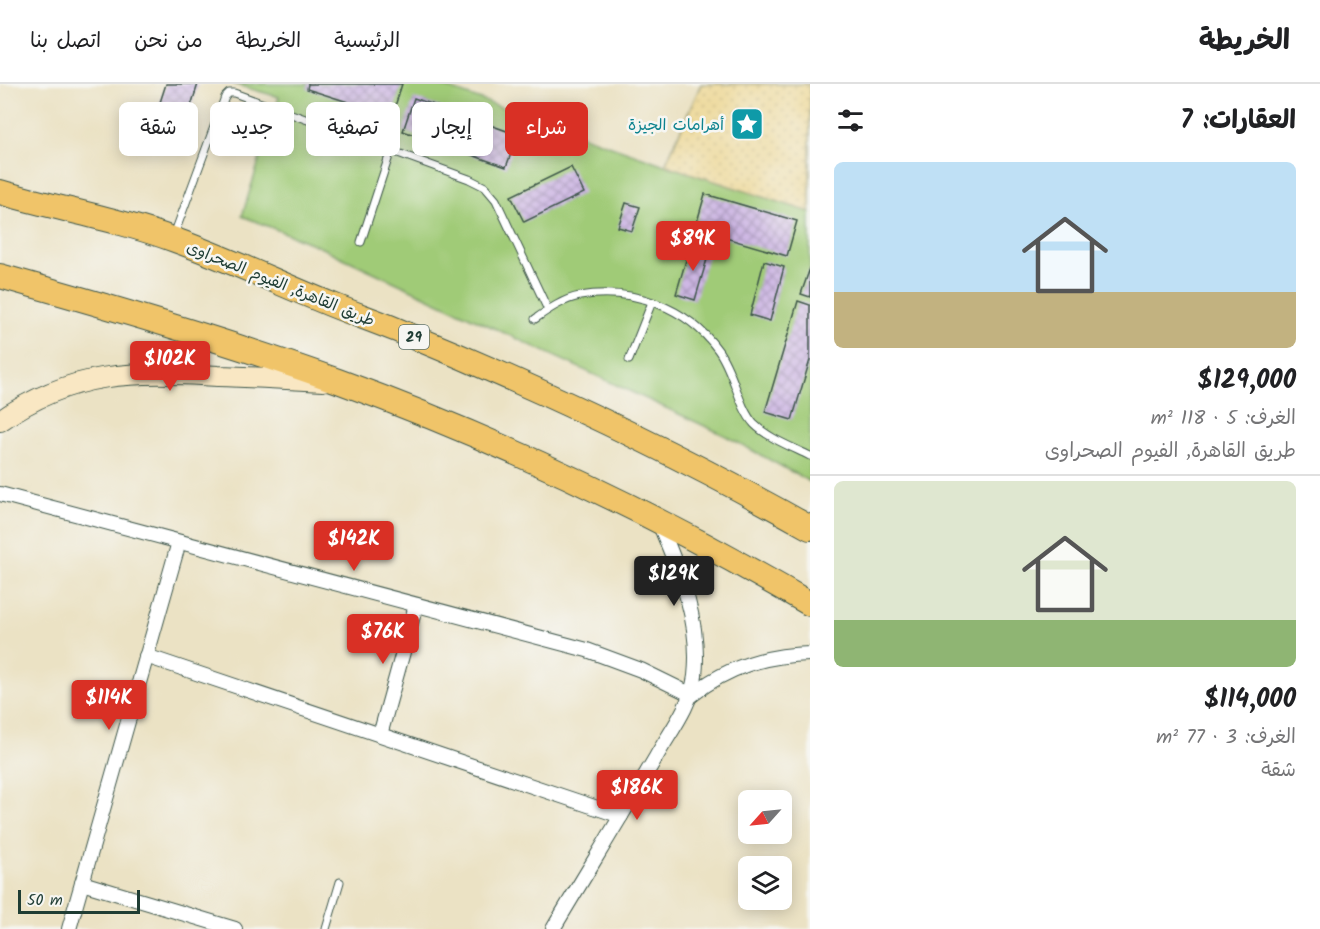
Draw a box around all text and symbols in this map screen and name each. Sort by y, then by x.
text: الخريطة [1199,19,1290,64]
text: اتصل بنا [30,25,101,58]
text: من نحن [134,25,203,58]
text: الخريطة [236,25,301,58]
text: الرئيسية [334,25,400,58]
text: العقارات: 7 [1180,100,1296,142]
chip: شقة [119,102,198,156]
chip: جديد [210,102,294,156]
chip: تصفية [306,102,400,156]
chip: إيجار [412,102,493,156]
chip: شراء [505,102,588,156]
icon: filters [834,104,867,137]
place icon: أهرامات الجيزة [729,106,765,142]
place label: أهرامات الجيزة [628,113,724,138]
icon: home [1011,201,1119,309]
pin: $89K [657,221,729,272]
text: $89K [670,224,716,256]
street label: طريق القاهرة, الفيوم الصحراوى [183,235,378,334]
road number: 29 [399,325,429,349]
pin: $102K [128,341,212,392]
text: $102K [144,344,196,376]
text: $129,000 [1198,360,1296,402]
text: الغرف: 5 · 118 m² [1151,403,1296,435]
text: طريق القاهرة, الفيوم الصحراوى [1045,436,1296,468]
icon: home [1011,520,1119,628]
pin: $142K [312,521,396,572]
text: $142K [328,524,380,556]
pin: $129K [632,556,716,607]
text: $129K [648,559,700,591]
pin: $76K [347,614,419,665]
text: $76K [361,617,405,649]
text: $114,000 [1204,679,1296,721]
pin: $114K [67,680,151,731]
text: $114K [86,683,132,715]
text: الغرف: 3 · 77 m² [1156,722,1296,754]
text: شقة [1261,755,1296,787]
pin: $186K [595,770,679,821]
text: $186K [611,773,663,805]
north arrow [738,790,792,844]
map controls [738,790,792,910]
button: layers [738,856,792,910]
scale bar [18,887,140,914]
text: 50 m [27,888,63,913]

